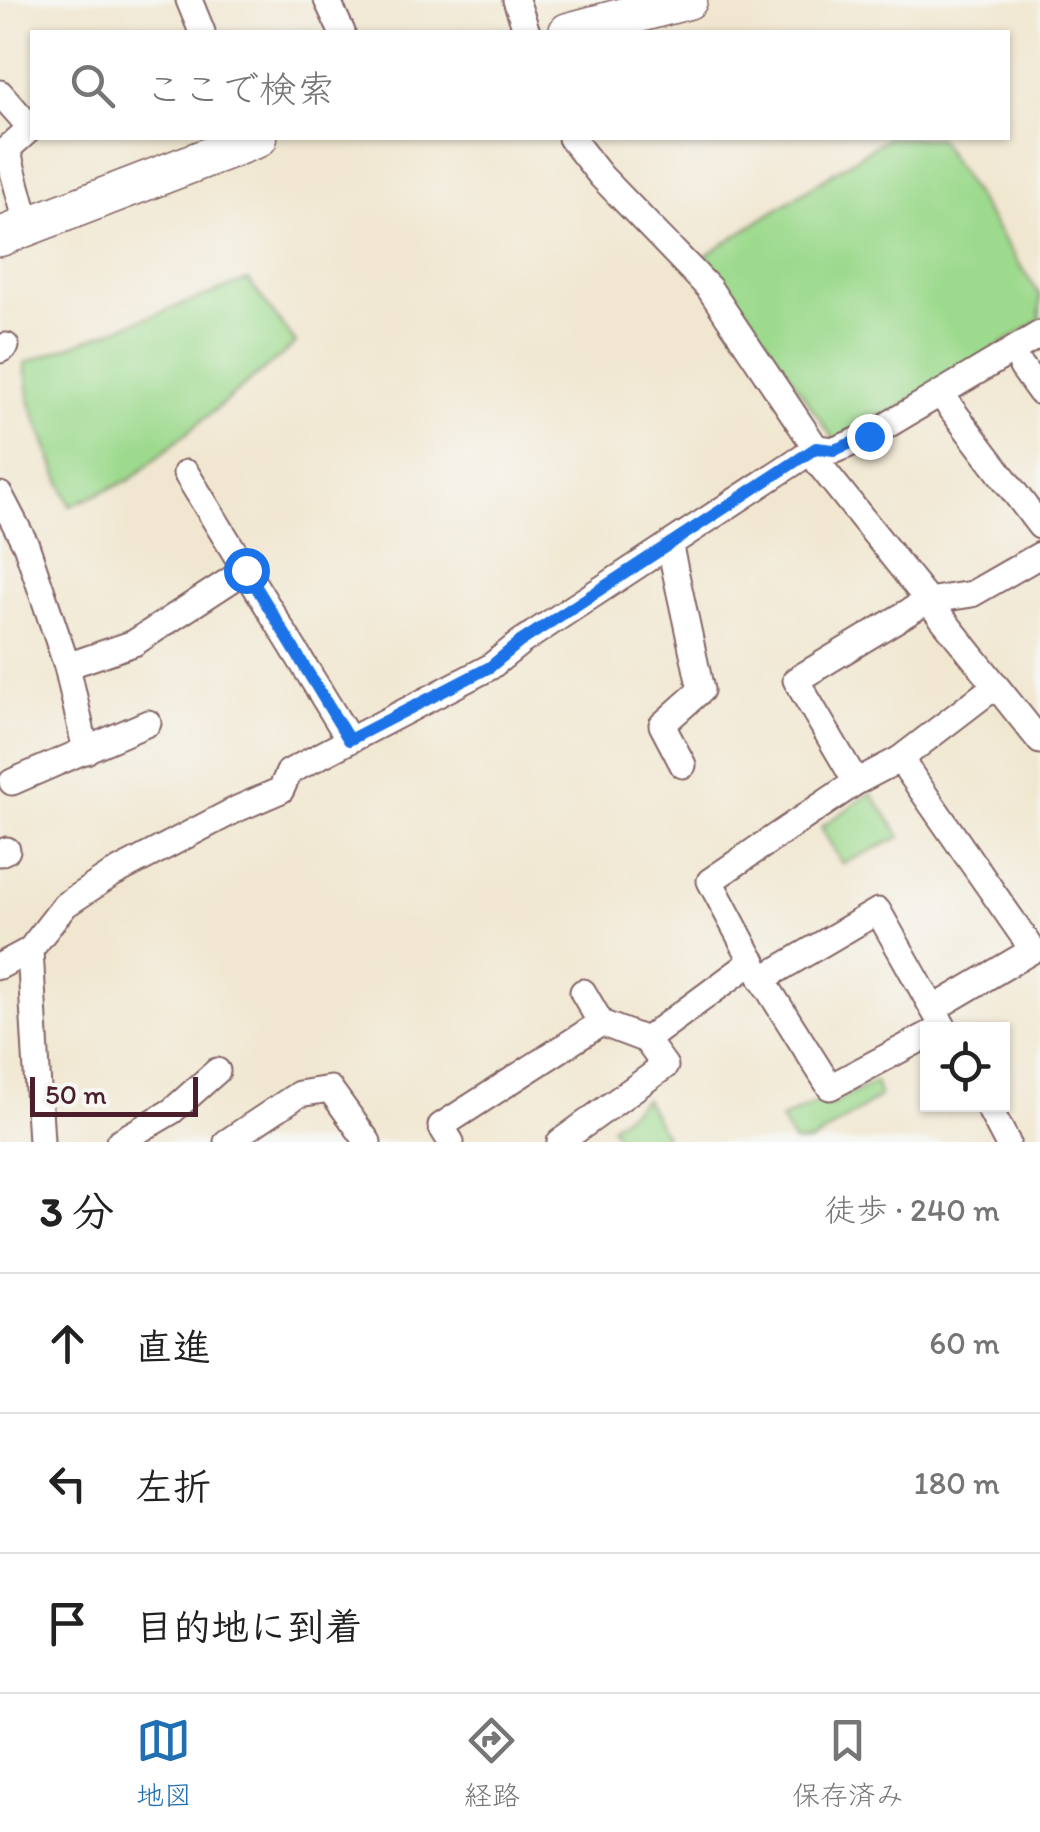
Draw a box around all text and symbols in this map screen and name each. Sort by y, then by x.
search box [30,30,1010,140]
icon: search [65,58,120,113]
text: ここで検索 [145,66,335,112]
route end [847,414,893,460]
route start [224,548,270,594]
map controls [920,1022,1010,1112]
button: locate [920,1022,1010,1112]
scale bar [30,1072,198,1116]
text: 50 m [45,1077,107,1111]
text: 3 分 [40,1186,114,1237]
text: 徒歩 · 240 m [824,1191,1000,1229]
icon: ahead [40,1316,95,1371]
text: 直進 [135,1324,211,1370]
text: 60 m [929,1324,1000,1362]
icon: left [40,1456,95,1511]
text: 左折 [135,1464,211,1510]
text: 180 m [914,1464,1000,1502]
icon: arrive [40,1596,95,1651]
text: 目的地に到着 [135,1604,363,1650]
tab: 地図 [136,1713,192,1813]
tab: 経路 [464,1713,520,1813]
tab: 保存済み [792,1713,904,1813]

